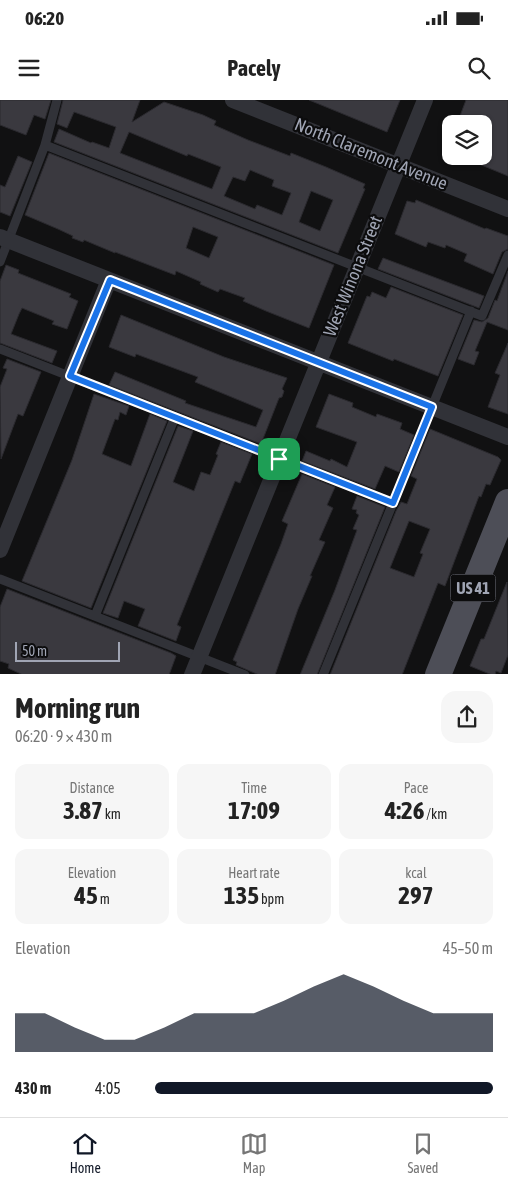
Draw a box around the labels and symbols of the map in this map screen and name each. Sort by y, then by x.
street label: North Claremont Avenue [292,113,451,194]
street label: West Winona Street [319,212,386,339]
pin [258,438,300,480]
road number: US 41 [450,574,496,602]
scale bar [15,640,120,663]

